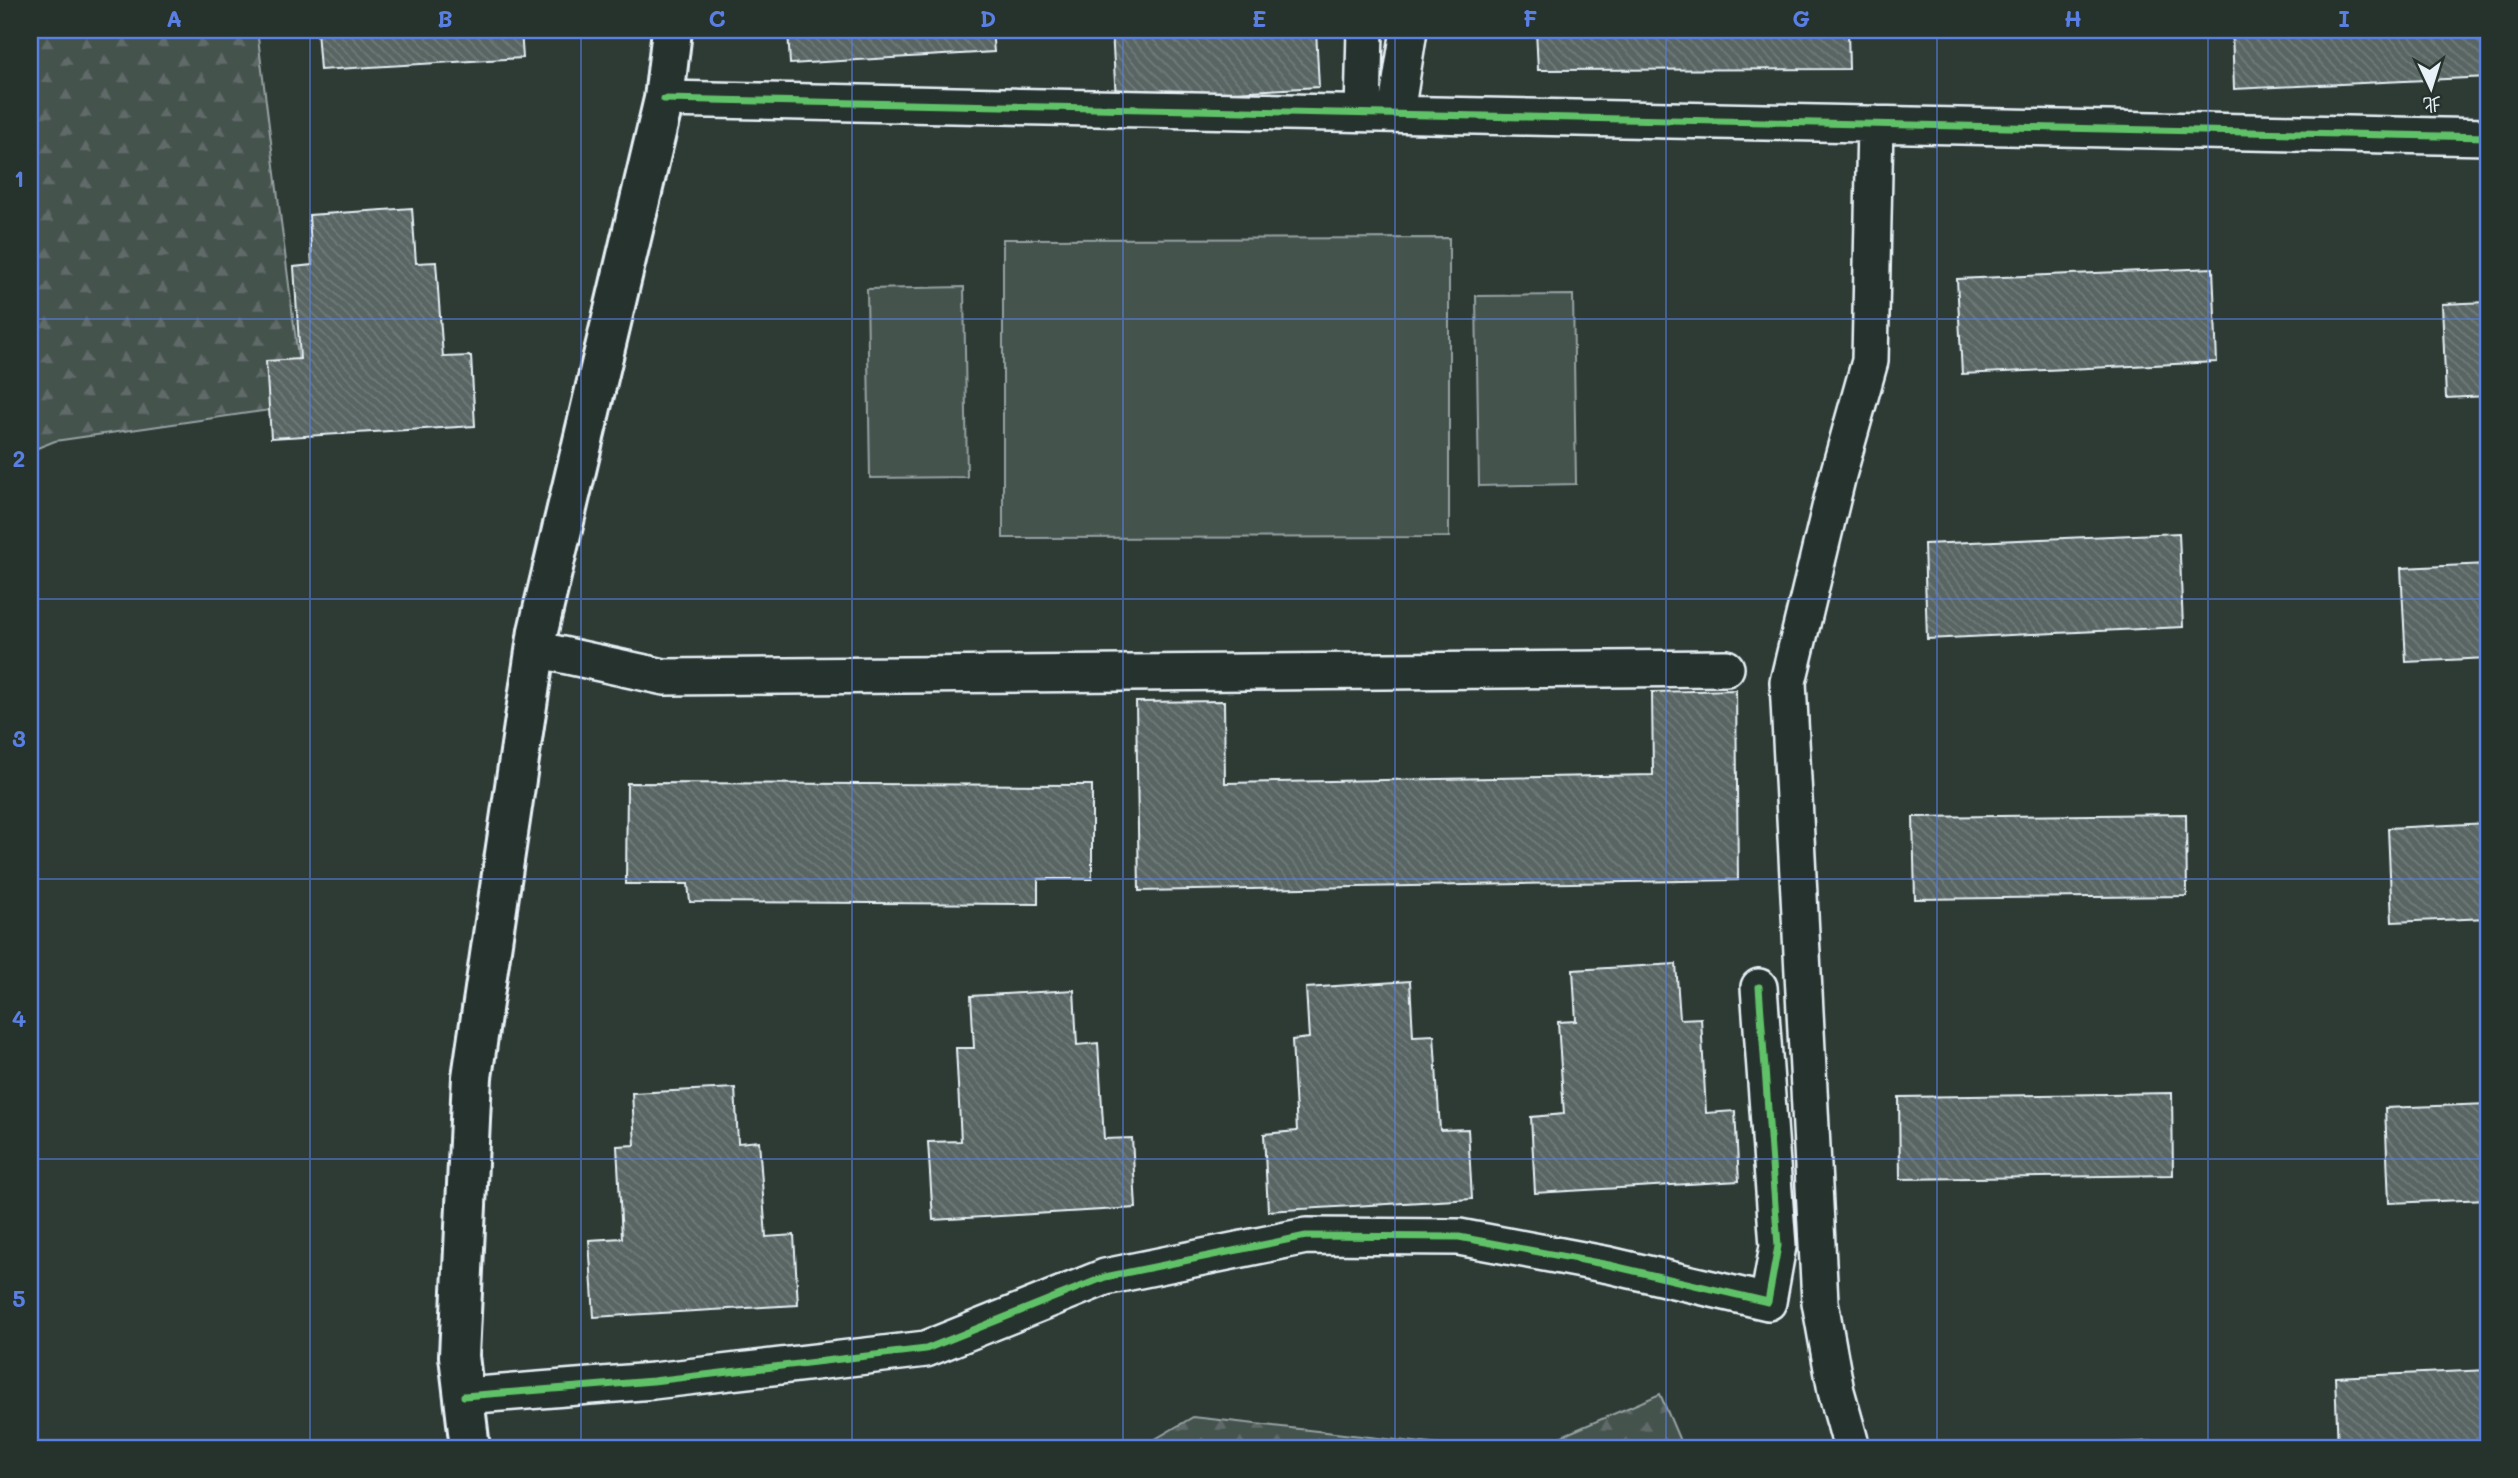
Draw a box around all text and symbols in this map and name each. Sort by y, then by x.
text: A [166,3,182,33]
text: B [437,3,453,33]
text: C [708,3,726,33]
text: D [980,3,996,33]
text: E [1252,3,1266,33]
text: F [1523,3,1537,33]
text: G [1792,3,1810,33]
text: H [2064,3,2082,33]
text: I [2338,3,2350,33]
north arrow [2396,52,2466,122]
text: 北 [2422,92,2443,119]
text: 1 [14,163,24,193]
text: 2 [13,443,25,473]
text: 3 [12,723,26,753]
text: 4 [12,1003,26,1033]
text: 5 [12,1283,26,1313]

